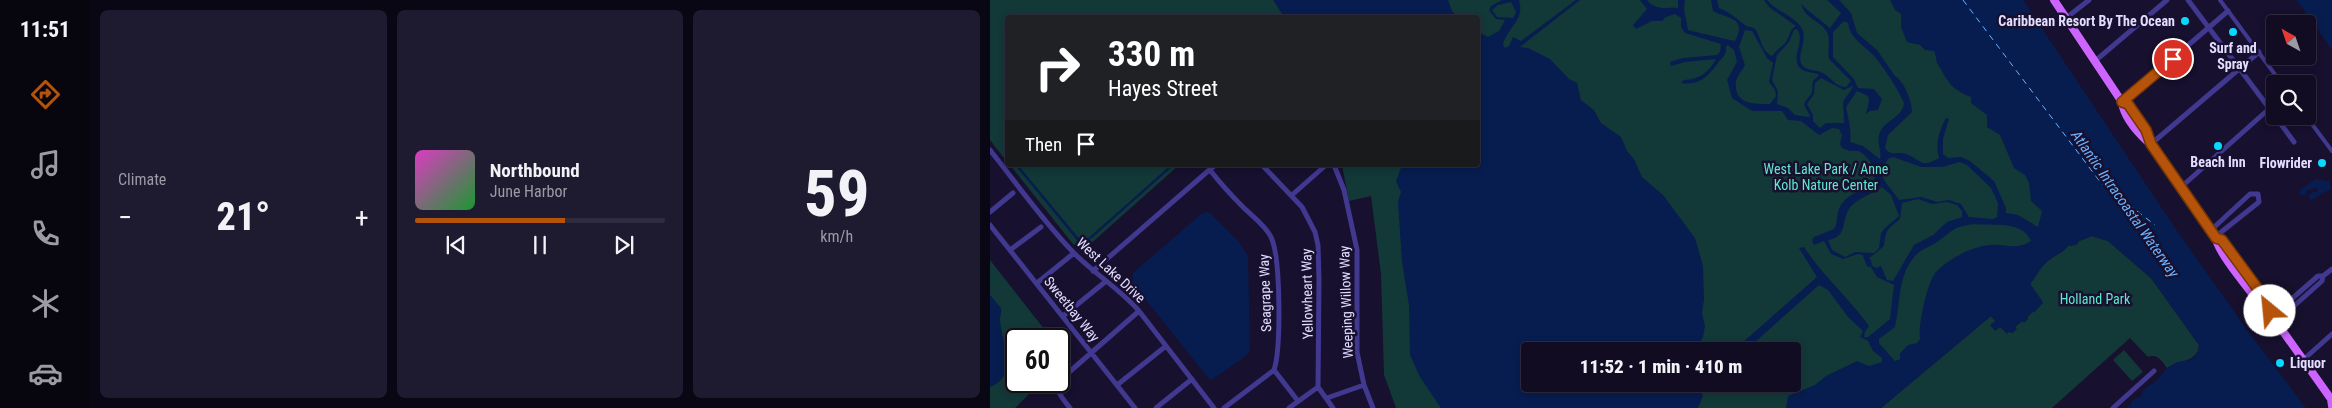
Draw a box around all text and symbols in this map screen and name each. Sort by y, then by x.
place label: Caribbean Resort By The Ocean [1998,13,2175,29]
marker: Caribbean Resort By The Ocean [2179,15,2191,27]
north arrow [2266,15,2316,65]
map controls [2266,15,2316,125]
text: 11:51 [20,17,70,42]
marker: Surf and Spray [2227,26,2239,38]
text: 330 m [1108,34,1195,75]
icon: right [1025,35,1090,100]
pin [2152,38,2194,80]
place label: Surf and Spray [2209,40,2257,72]
icon: arrive [2159,45,2187,73]
button: search [2266,75,2316,125]
text: Hayes Street [1108,76,1218,101]
icon: directions [28,77,63,112]
water label: Atlantic Intracoastal Waterway [2067,126,2183,282]
icon: arrive [1072,130,1100,158]
text: Then [1025,133,1062,156]
marker: Beach Inn [2212,140,2224,152]
icon: music [28,147,63,182]
place label: Beach Inn [2190,154,2246,170]
place label: Flowrider [2260,155,2312,171]
text: 59 [804,156,870,232]
marker: Flowrider [2316,157,2328,169]
text: Northbound [490,159,580,182]
park label: West Lake Park / Anne Kolb Nature Center [1764,161,1889,193]
text: Climate [118,170,166,189]
text: June Harbor [490,182,567,201]
text: 21° [217,195,270,239]
text: − [118,201,132,234]
text: + [355,201,369,234]
icon: phone [28,216,63,251]
text: km/h [820,227,853,246]
icon: previous [442,231,470,259]
icon: pause [526,231,554,259]
icon: next [610,231,638,259]
street label: West Lake Drive [1073,234,1149,306]
street label: Weeping Willow Way [1336,245,1356,359]
street label: Yellowheart Way [1298,248,1316,340]
street label: Seagrape Way [1256,254,1274,332]
street label: Sweetbay Way [1041,273,1103,345]
position arrow [2243,284,2295,336]
icon: climate [28,286,63,321]
park label: Holland Park [2060,291,2131,307]
speed limit sign: 60 [1005,328,1070,393]
text: 11:52 · 1 min · 410 m [1580,355,1742,378]
place label: Liquor [2290,355,2326,371]
icon: car [28,356,63,391]
marker: Liquor [2274,357,2286,369]

